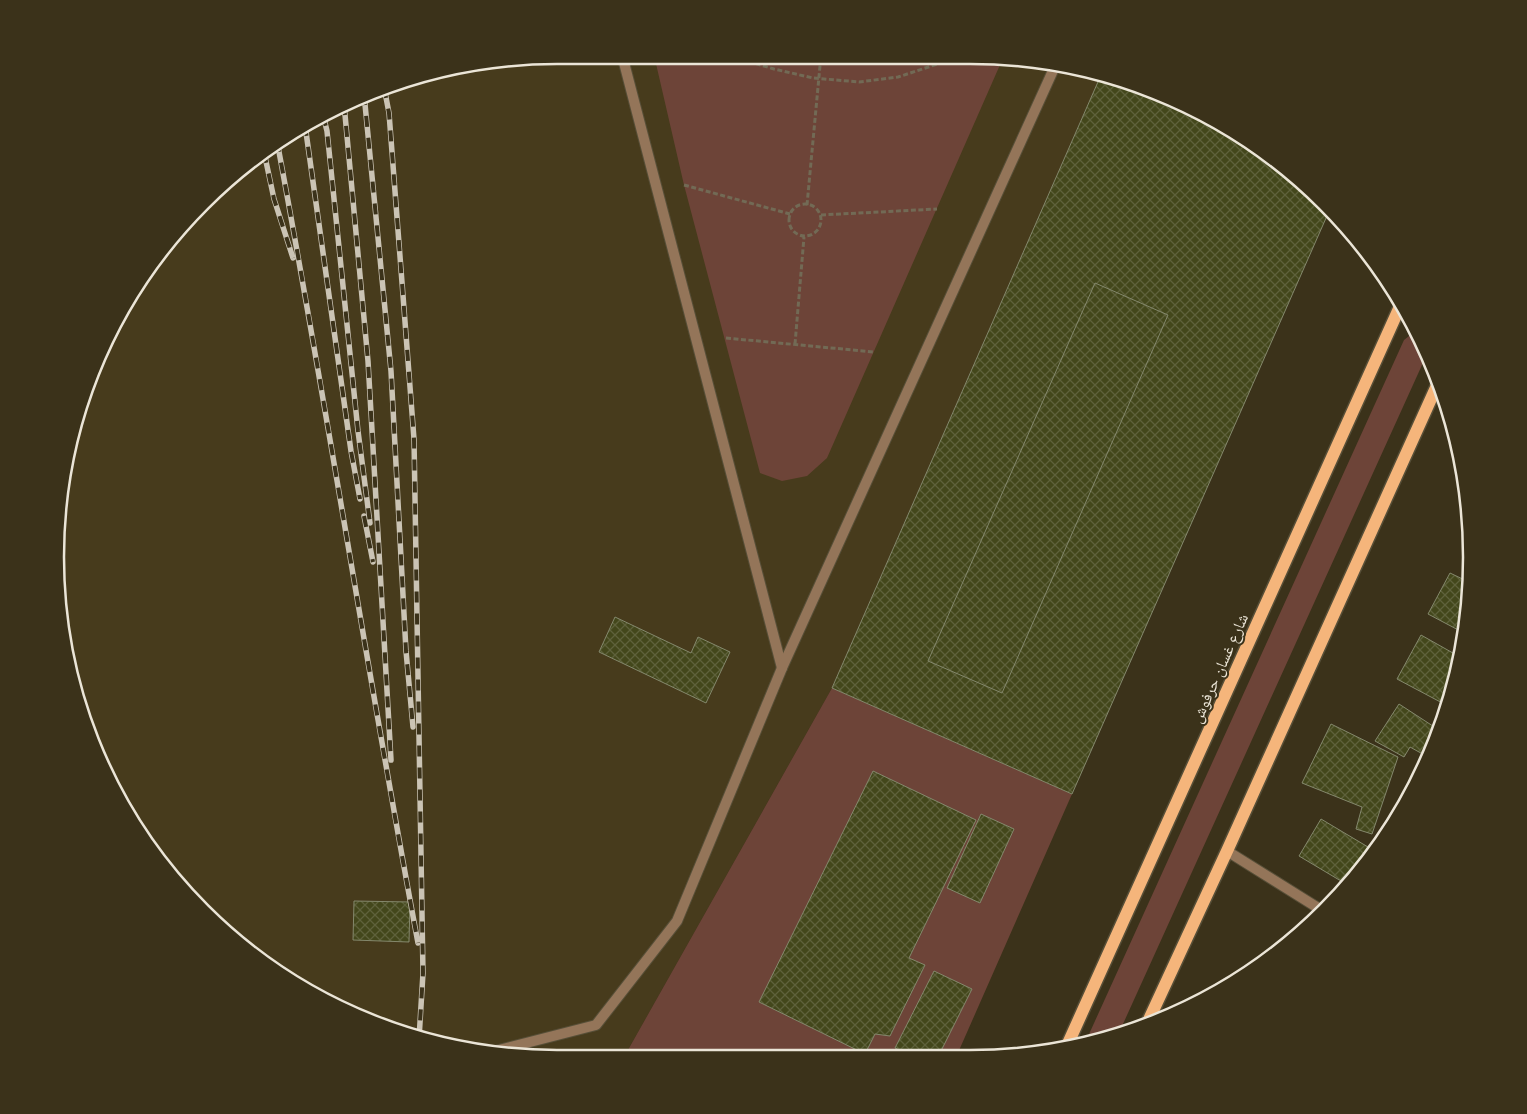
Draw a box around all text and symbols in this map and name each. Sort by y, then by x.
street label: شارع غسان حرفوش [1187,611,1253,726]

